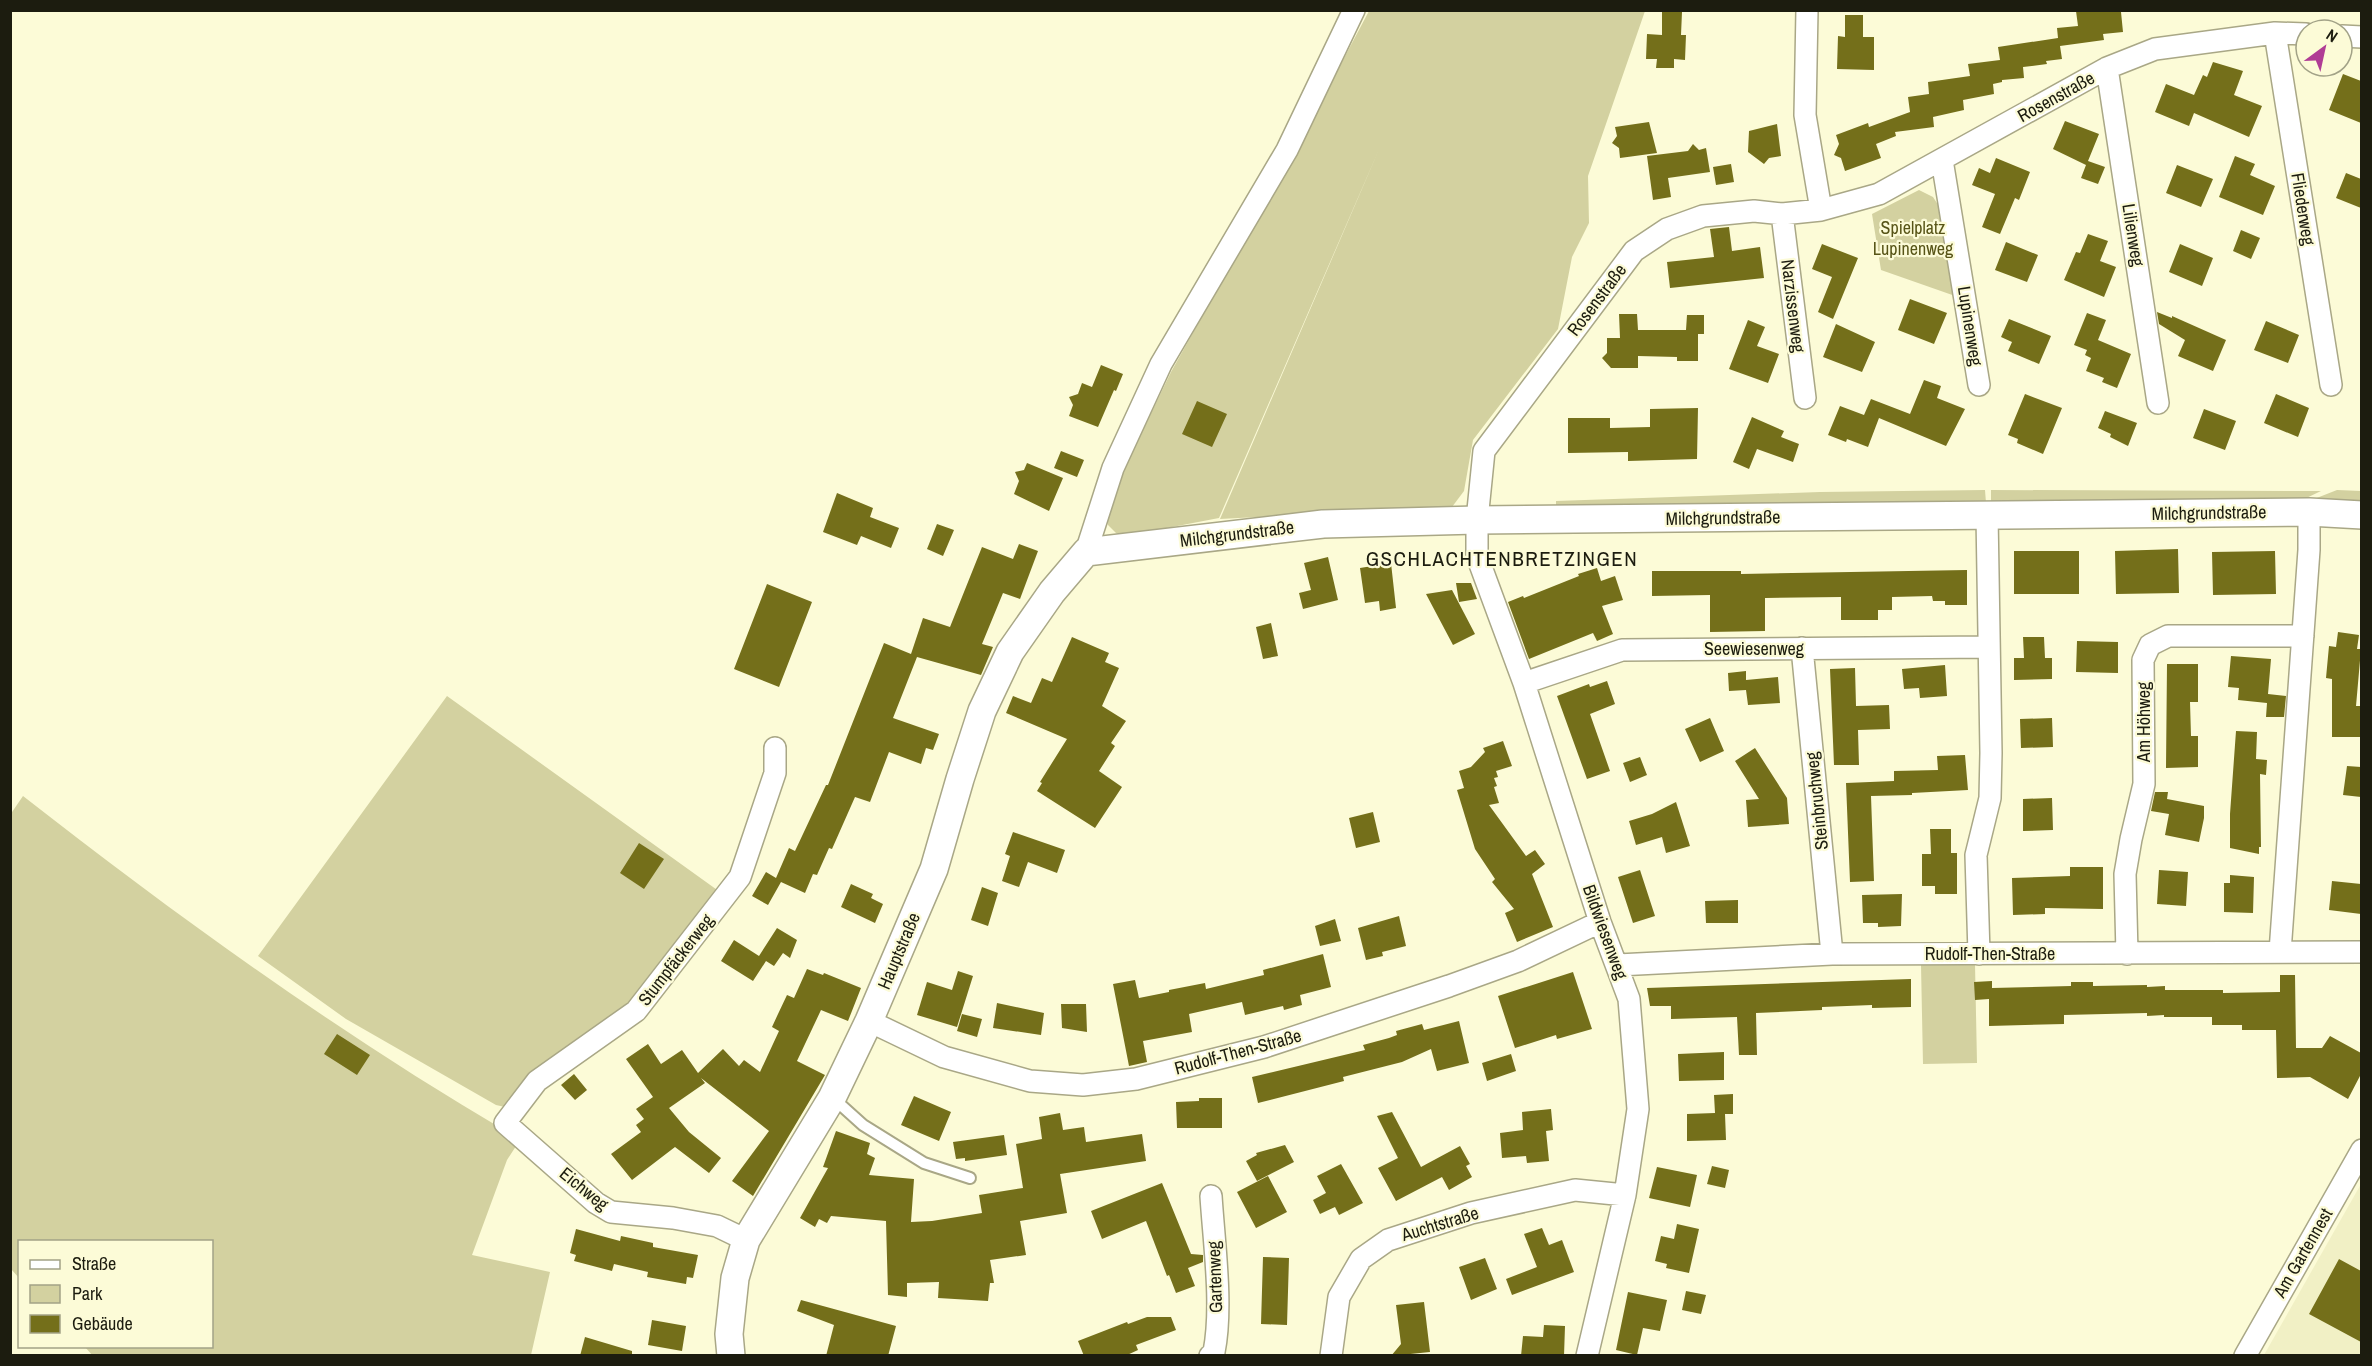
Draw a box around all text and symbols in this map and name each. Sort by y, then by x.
north arrow [2294,18,2354,78]
text: N [2322,24,2342,47]
street label: Rosenstraße [2013,65,2099,128]
street label: Fliederweg [2285,171,2322,248]
street label: Lilienweg [2116,202,2151,269]
park label: Spielplatz Lupinenweg [1873,215,1954,261]
street label: Rosenstraße [1561,258,1632,341]
street label: Narzissenweg [1775,258,1812,355]
street label: Lupinenweg [1952,284,1989,368]
street label: Milchgrundstraße [2151,499,2267,526]
street label: Milchgrundstraße [1665,504,1781,531]
street label: Milchgrundstraße [1178,514,1295,553]
district label: GSCHLACHTENBRETZINGEN [1366,544,1638,573]
street label: Seewiesenweg [1704,636,1805,661]
street label: Am Höhweg [2131,681,2156,763]
street label: Steinbruchweg [1799,750,1834,851]
street label: Bildwiesenweg [1577,881,1634,983]
street label: Stumpfäckerweg [632,908,720,1011]
street label: Hauptstraße [871,909,926,993]
street label: Rudolf-Then-Straße [1925,941,2055,966]
street label: Rudolf-Then-Straße [1172,1023,1304,1080]
street label: Eichweg [554,1161,615,1217]
street label: Auchtstraße [1397,1200,1482,1247]
street label: Am Gartennest [2266,1204,2338,1303]
legend [18,1240,213,1348]
street label: Gartenweg [1201,1240,1228,1314]
text: Straße [72,1251,116,1276]
text: Park [72,1281,103,1306]
text: Gebäude [72,1311,133,1336]

